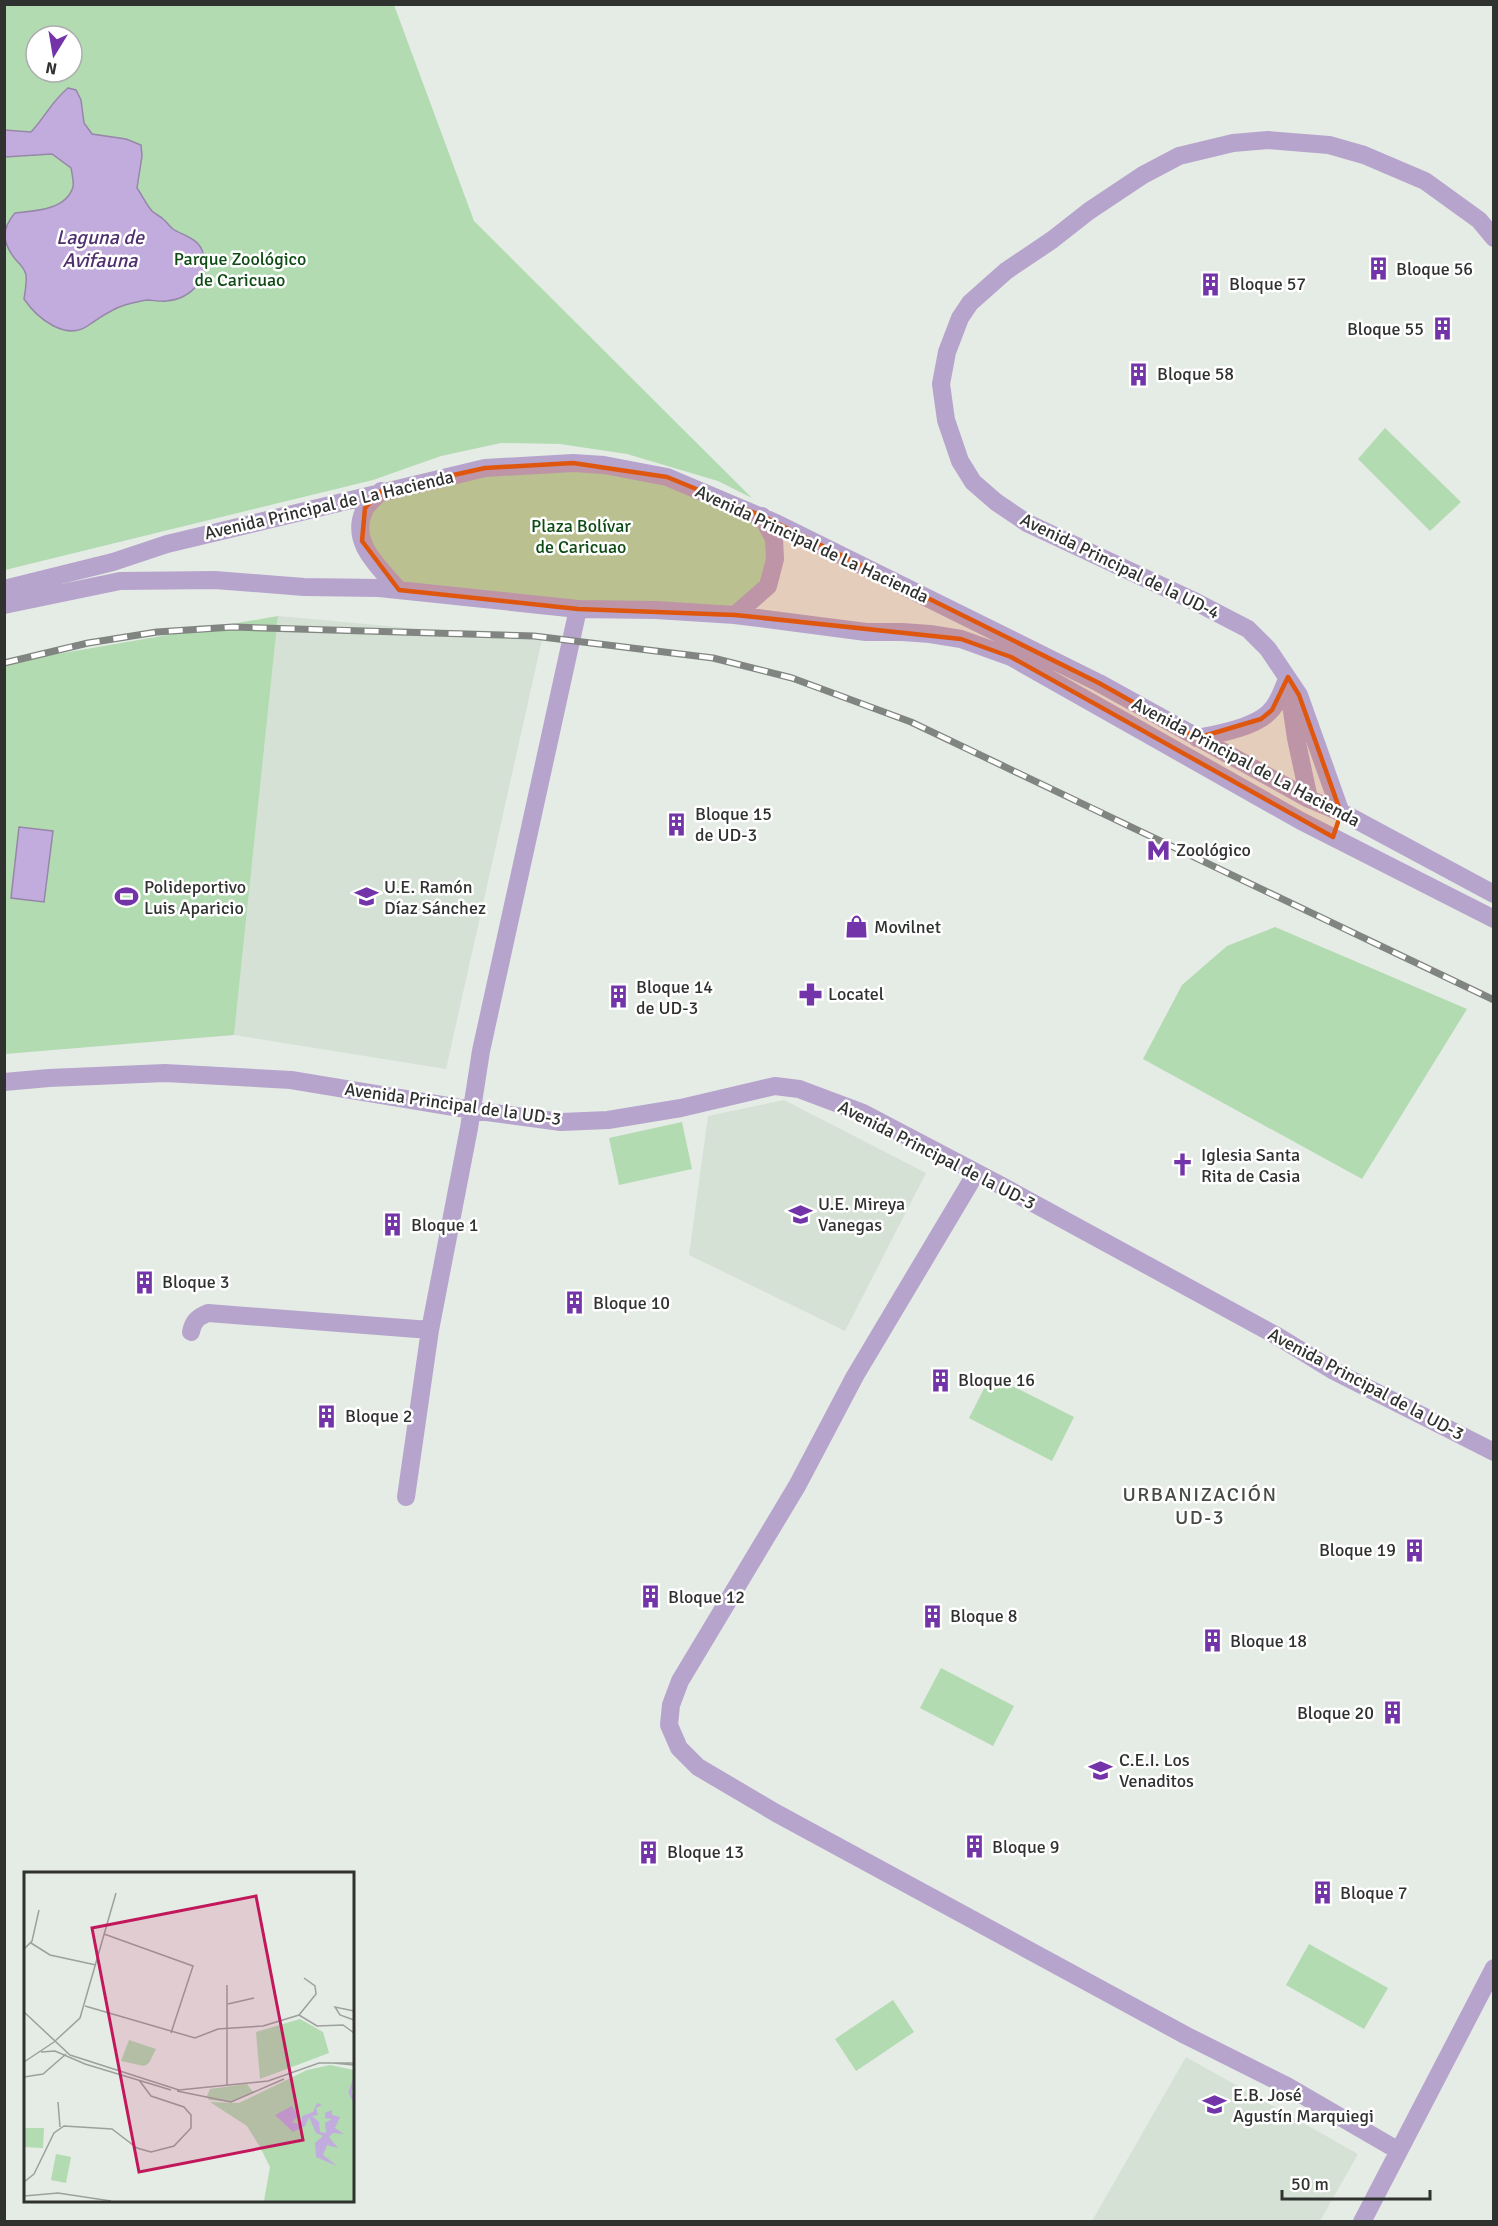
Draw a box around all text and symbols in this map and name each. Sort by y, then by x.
north arrow [24,24,84,84]
text: N [44,57,59,79]
water label: Laguna de Avifauna [56,225,145,273]
park label: Parque Zoológico de Caricuao [174,248,306,291]
building icon: Bloque 56 [1365,256,1391,282]
place label: Bloque 56 [1396,258,1473,280]
building icon: Bloque 57 [1198,271,1224,297]
place label: Bloque 57 [1229,273,1306,295]
building icon: Bloque 55 [1429,316,1455,342]
place label: Bloque 55 [1347,318,1424,340]
building icon: Bloque 58 [1126,361,1152,387]
place label: Bloque 58 [1157,363,1234,385]
street label: Avenida Principal de La Hacienda [202,466,456,544]
street label: Avenida Principal de La Hacienda [692,480,932,608]
street label: Avenida Principal de la UD-4 [1017,508,1223,624]
park label: Plaza Bolívar de Caricuao [531,515,631,558]
street label: Avenida Principal de La Hacienda [1128,692,1364,832]
place label: Bloque 15 de UD-3 [695,803,772,846]
building icon: Bloque 15 de UD-3 [664,811,690,837]
metro station icon: Zoológico [1145,837,1171,863]
place label: Zoológico [1176,839,1251,861]
place label: Polideportivo Luis Aparicio [144,876,246,919]
place label: U.E. Ramón Díaz Sánchez [384,876,486,919]
sports icon: Polideportivo Luis Aparicio [113,884,139,910]
school or university icon: U.E. Ramón Díaz Sánchez [353,884,379,910]
shop icon: Movilnet [843,914,869,940]
place label: Movilnet [874,916,941,938]
place label: Bloque 14 de UD-3 [636,976,713,1019]
pharmacy icon: Locatel [797,981,823,1007]
place label: Locatel [828,983,884,1005]
building icon: Bloque 14 de UD-3 [605,984,631,1010]
street label: Avenida Principal de la UD-3 [343,1078,563,1130]
street label: Avenida Principal de la UD-3 [835,1096,1039,1214]
place label: Iglesia Santa Rita de Casia [1201,1144,1300,1187]
church icon: Iglesia Santa Rita de Casia [1170,1152,1196,1178]
place label: U.E. Mireya Vanegas [818,1193,905,1236]
school or university icon: U.E. Mireya Vanegas [787,1201,813,1227]
building icon: Bloque 1 [380,1212,406,1238]
place label: Bloque 1 [411,1214,478,1236]
building icon: Bloque 3 [131,1269,157,1295]
place label: Bloque 3 [162,1271,229,1293]
building icon: Bloque 10 [562,1290,588,1316]
place label: Bloque 10 [593,1292,670,1314]
street label: Avenida Principal de la UD-3 [1264,1323,1468,1445]
building icon: Bloque 16 [927,1367,953,1393]
place label: Bloque 16 [958,1369,1035,1391]
building icon: Bloque 2 [314,1403,340,1429]
place label: Bloque 2 [345,1405,412,1427]
district label: URBANIZACIÓN UD-3 [1122,1482,1278,1530]
building icon: Bloque 19 [1401,1537,1427,1563]
place label: Bloque 19 [1319,1539,1396,1561]
building icon: Bloque 12 [637,1584,663,1610]
place label: Bloque 12 [668,1586,745,1608]
building icon: Bloque 8 [919,1603,945,1629]
place label: Bloque 8 [950,1605,1017,1627]
building icon: Bloque 18 [1199,1628,1225,1654]
place label: Bloque 18 [1230,1630,1307,1652]
building icon: Bloque 20 [1379,1700,1405,1726]
place label: Bloque 20 [1297,1702,1374,1724]
place label: C.E.I. Los Venaditos [1119,1749,1194,1792]
school or university icon: C.E.I. Los Venaditos [1088,1757,1114,1783]
building icon: Bloque 9 [961,1834,987,1860]
place label: Bloque 9 [992,1836,1059,1858]
building icon: Bloque 13 [636,1839,662,1865]
place label: Bloque 13 [667,1841,744,1863]
inset map [24,1872,354,2202]
building icon: Bloque 7 [1309,1880,1335,1906]
place label: Bloque 7 [1340,1882,1407,1904]
place label: E.B. José Agustín Marquiegi [1233,2084,1374,2127]
school or university icon: E.B. José Agustín Marquiegi [1202,2092,1228,2118]
scale bar [1282,2163,1430,2201]
text: 50 m [1291,2173,1329,2195]

